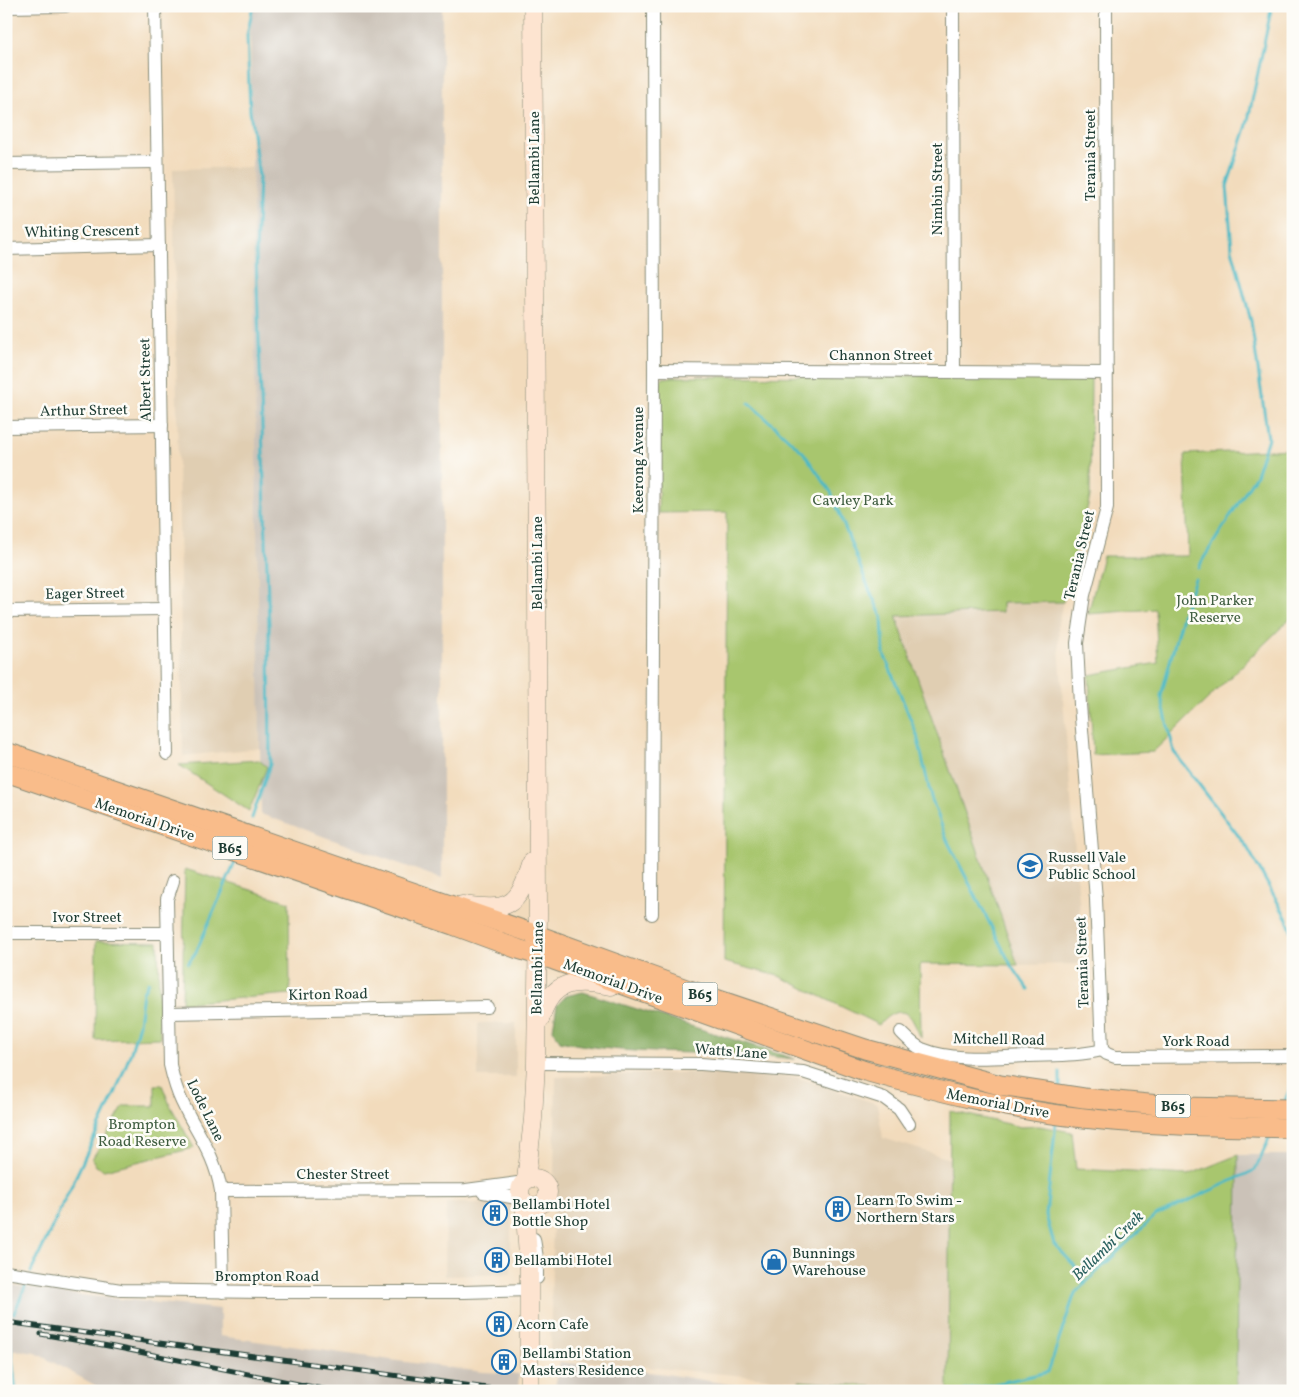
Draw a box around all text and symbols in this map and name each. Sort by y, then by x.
street label: Terania Street [1081,109,1102,201]
street label: Bellambi Lane [525,111,546,205]
street label: Nimbin Street [928,143,949,235]
street label: Whiting Crescent [24,221,140,244]
street label: Albert Street [135,338,158,422]
street label: Channon Street [829,346,933,367]
street label: Arthur Street [40,400,128,423]
street label: Keerong Avenue [629,407,650,513]
park label: Cawley Park [812,491,894,512]
street label: Terania Street [1060,508,1101,602]
street label: Bellambi Lane [528,516,549,610]
street label: Eager Street [45,583,125,606]
park label: John Parker Reserve [1176,591,1254,629]
street label: Memorial Drive [92,793,197,847]
road number: B65 [212,836,248,860]
place label: Russell Vale Public School [1048,848,1136,886]
school or university icon: Russell Vale Public School [1017,853,1043,879]
street label: Ivor Street [52,908,122,929]
street label: Terania Street [1071,916,1096,1008]
street label: Bellambi Lane [527,921,550,1015]
street label: Memorial Drive [560,955,665,1010]
road number: B65 [682,982,718,1006]
street label: Kirton Road [288,984,368,1007]
street label: Mitchell Road [953,1029,1045,1052]
street label: York Road [1162,1032,1230,1053]
street label: Watts Lane [694,1039,768,1066]
street label: Lode Lane [181,1076,229,1145]
street label: Memorial Drive [944,1084,1051,1125]
road number: B65 [1156,1094,1190,1118]
park label: Brompton Road Reserve [98,1115,186,1153]
street label: Chester Street [296,1165,390,1186]
place label: Learn To Swim - Northern Stars [856,1191,962,1229]
place label: Bellambi Hotel Bottle Shop [512,1195,610,1233]
building icon: Learn To Swim - Northern Stars [825,1196,851,1222]
building icon: Bellambi Hotel Bottle Shop [482,1200,508,1226]
water label: Bellambi Creek [1068,1206,1150,1286]
place label: Bunnings Warehouse [792,1244,866,1282]
building icon: Bellambi Hotel [484,1247,510,1273]
shop icon: Bunnings Warehouse [761,1249,787,1275]
place label: Bellambi Hotel [514,1251,612,1272]
street label: Brompton Road [215,1267,319,1288]
building icon: Acorn Cafe [486,1311,512,1337]
place label: Acorn Cafe [516,1315,589,1336]
place label: Bellambi Station Masters Residence [522,1344,644,1382]
building icon: Bellambi Station Masters Residence [491,1349,517,1375]

